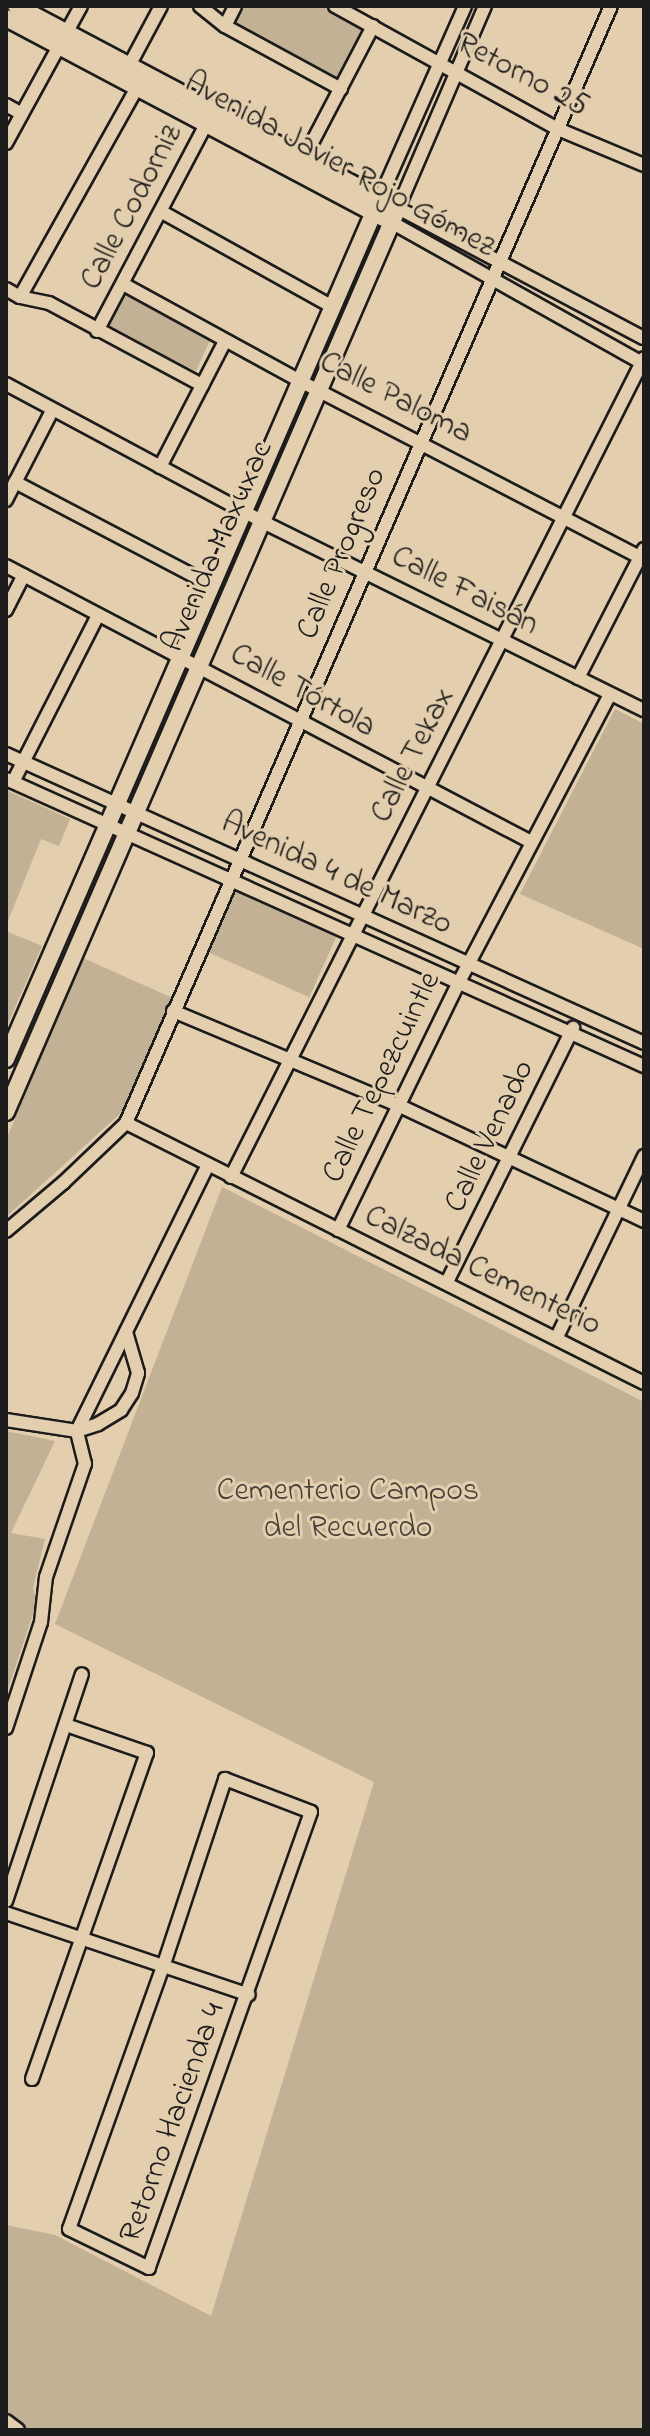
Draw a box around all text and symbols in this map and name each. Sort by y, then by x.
street label: Retorno 25 [449,25,595,127]
street label: Avenida Javier Rojo Gómez [177,65,501,267]
street label: Calle Codorniz [73,119,193,297]
street label: Calle Paloma [312,344,478,454]
street label: Avenida Maxuxac [155,435,283,659]
street label: Calle Progreso [290,462,396,646]
street label: Calle Faisán [384,539,544,645]
street label: Calle Tórtola [222,636,382,748]
street label: Calle Tekax [364,682,464,830]
street label: Avenida 4 de Marzo [214,805,458,945]
street label: Calle Tepezcuintle [315,966,451,1190]
street label: Calle Venado [438,1054,544,1220]
street label: Calzada Cementerio [357,1198,607,1346]
park label: Cementerio Campos del Recuerdo [217,1474,479,1549]
street label: Retorno Hacienda 4 [113,1998,235,2248]

